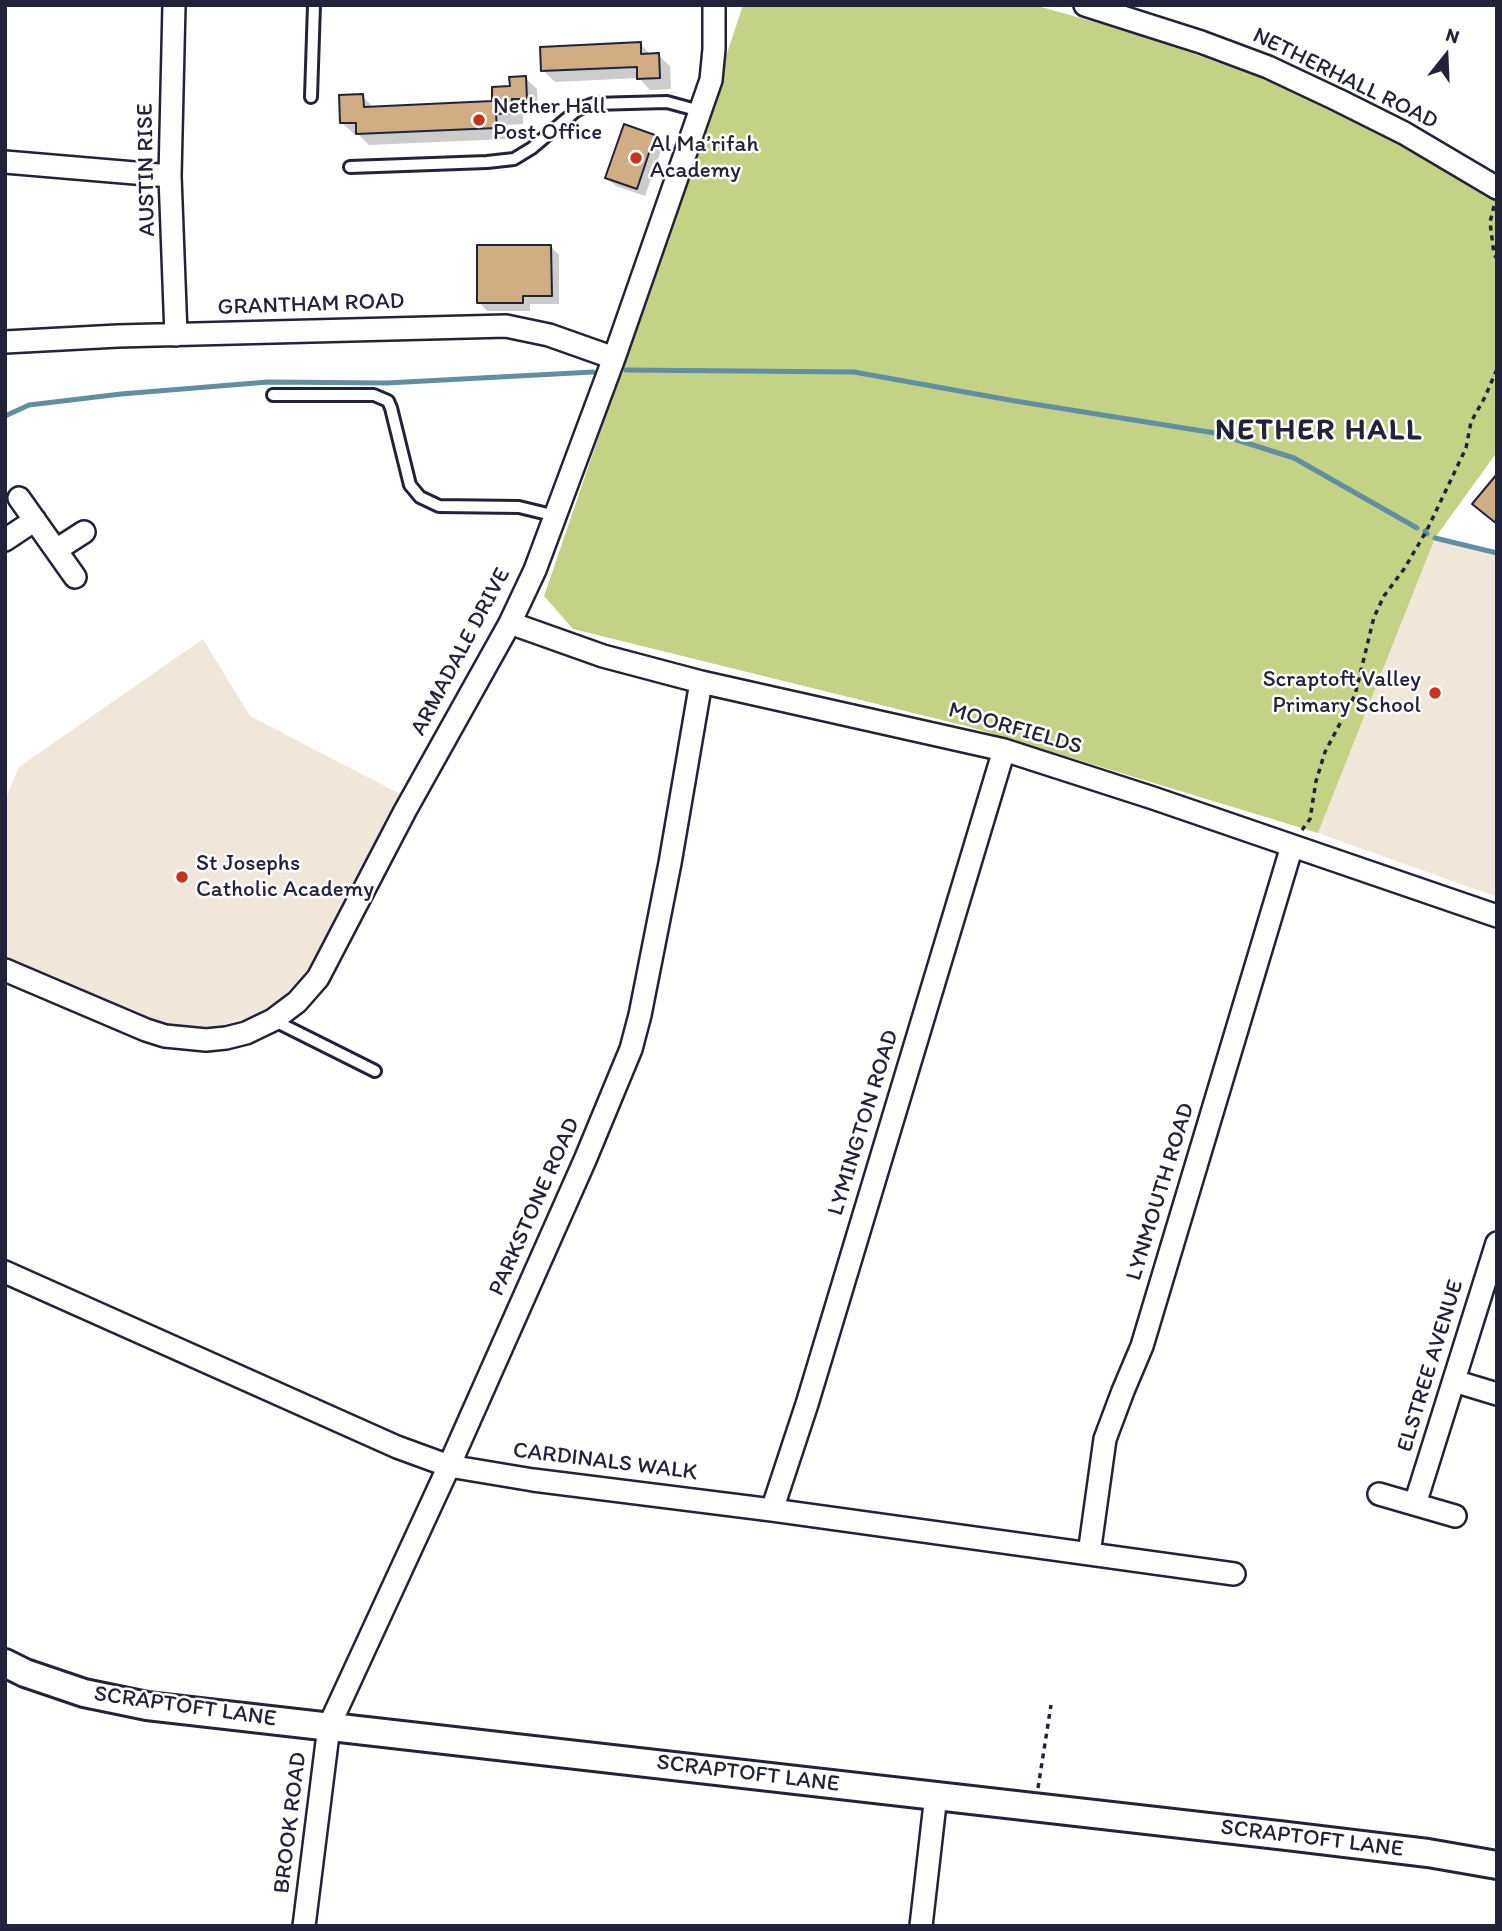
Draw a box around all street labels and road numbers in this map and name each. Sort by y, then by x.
street label: NETHERHALL ROAD [1248,22,1442,136]
street label: AUSTIN RISE [132,103,162,237]
street label: GRANTHAM ROAD [217,288,405,322]
street label: ARMADALE DRIVE [405,563,517,741]
street label: MOORFIELDS [945,697,1085,761]
street label: LYMINGTON ROAD [823,1027,905,1219]
street label: LYNMOUTH ROAD [1121,1100,1201,1284]
street label: PARKSTONE ROAD [483,1114,587,1300]
street label: ELSTREE AVENUE [1392,1277,1470,1455]
street label: CARDINALS WALK [511,1437,699,1487]
street label: SCRAPTOFT LANE [92,1681,278,1733]
street label: SCRAPTOFT LANE [655,1749,841,1799]
street label: BROOK ROAD [269,1751,313,1895]
street label: SCRAPTOFT LANE [1219,1814,1405,1864]

